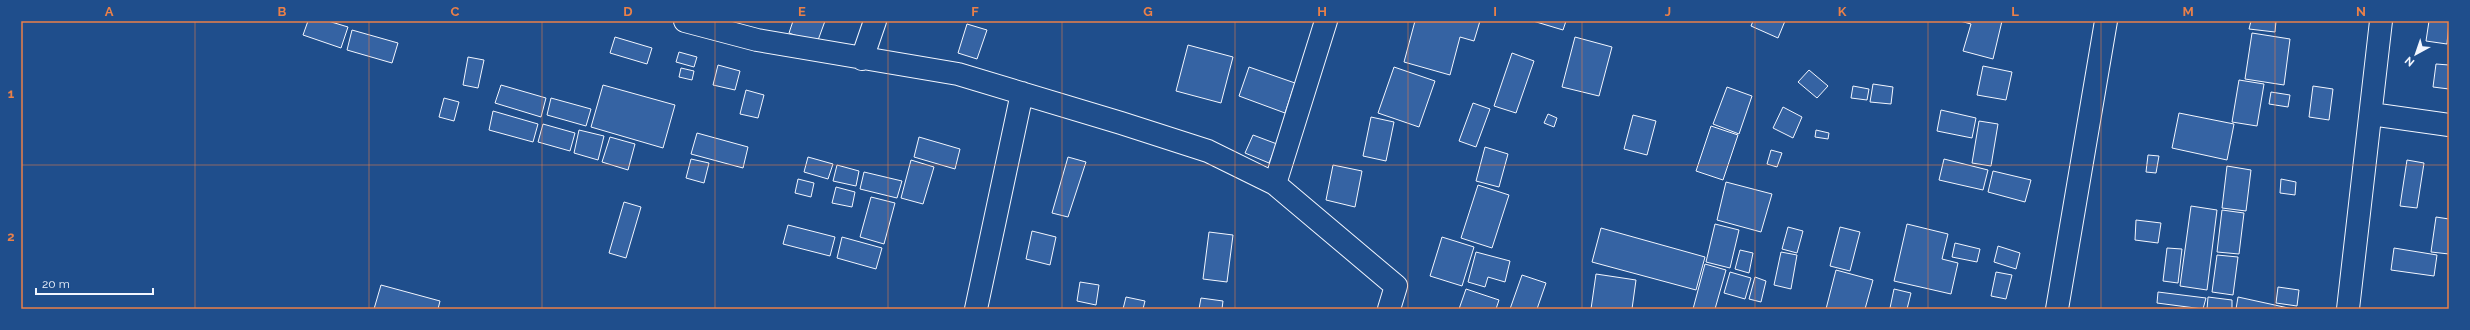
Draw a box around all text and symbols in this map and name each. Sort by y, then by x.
text: A [105,4,114,19]
text: B [278,4,287,19]
text: C [451,4,460,19]
text: D [623,4,633,19]
text: E [798,4,806,19]
text: F [971,4,979,19]
text: G [1143,4,1153,19]
text: H [1317,4,1327,19]
text: I [1493,4,1497,19]
text: J [1665,4,1671,19]
text: K [1838,4,1847,19]
text: L [2011,4,2019,19]
text: M [2182,4,2194,19]
text: N [2356,4,2366,19]
north arrow [2396,34,2436,74]
text: N [2402,54,2417,69]
text: 1 [8,86,15,101]
text: 2 [7,229,15,244]
scale bar [36,270,153,296]
text: 20 m [42,277,70,291]

